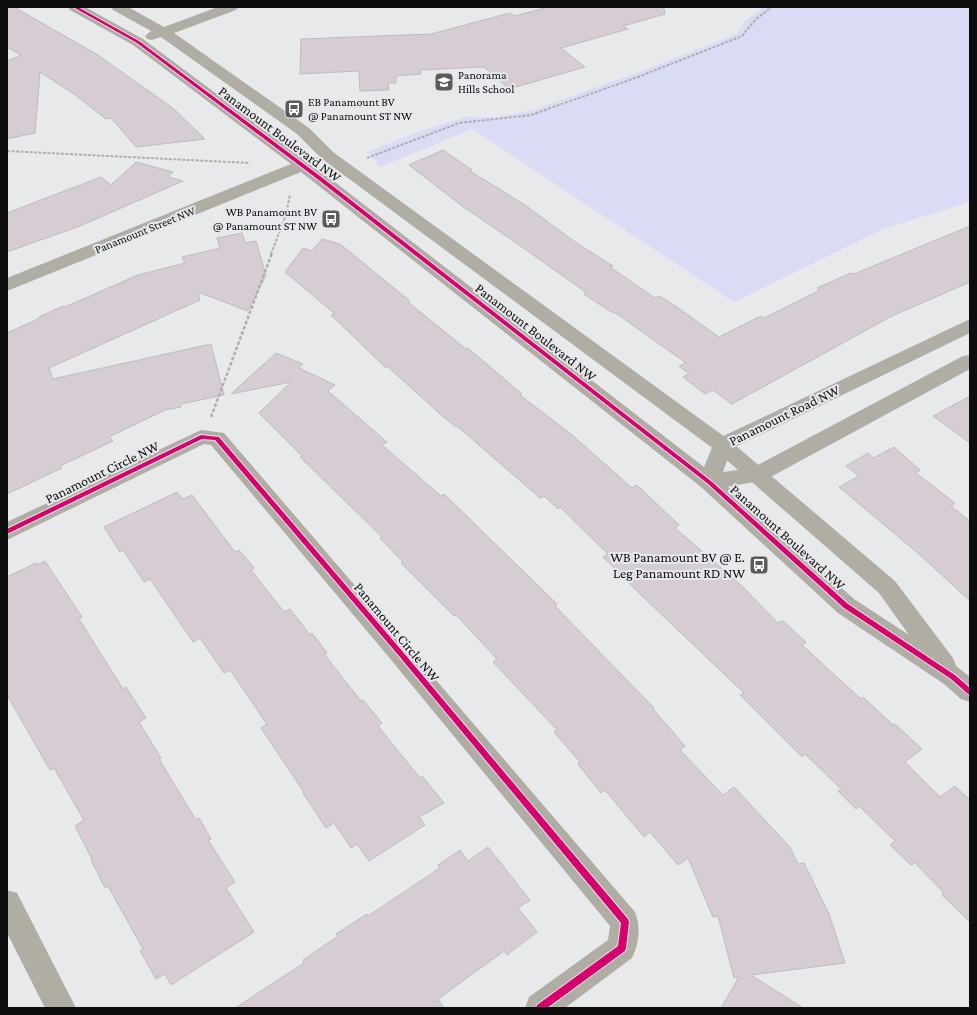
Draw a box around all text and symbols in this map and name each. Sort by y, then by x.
place label: Panorama Hills School [458,68,514,96]
school or university icon: Panorama Hills School [433,71,455,93]
street label: Panamount Boulevard NW [216,83,344,185]
place label: EB Panamount BV @ Panamount ST NW [308,95,412,123]
bus stop icon: EB Panamount BV @ Panamount ST NW [283,98,305,120]
street label: Panamount Street NW [93,203,197,257]
place label: WB Panamount BV @ Panamount ST NW [213,205,317,233]
bus stop icon: WB Panamount BV @ Panamount ST NW [320,208,342,230]
street label: Panamount Boulevard NW [472,280,600,384]
street label: Panamount Road NW [726,381,842,449]
street label: Panamount Circle NW [43,437,162,506]
street label: Panamount Boulevard NW [727,481,849,593]
place label: WB Panamount BV @ E. Leg Panamount RD NW [610,549,745,581]
bus stop icon: WB Panamount BV @ E. Leg Panamount RD NW [748,554,770,576]
street label: Panamount Circle NW [351,579,443,685]

